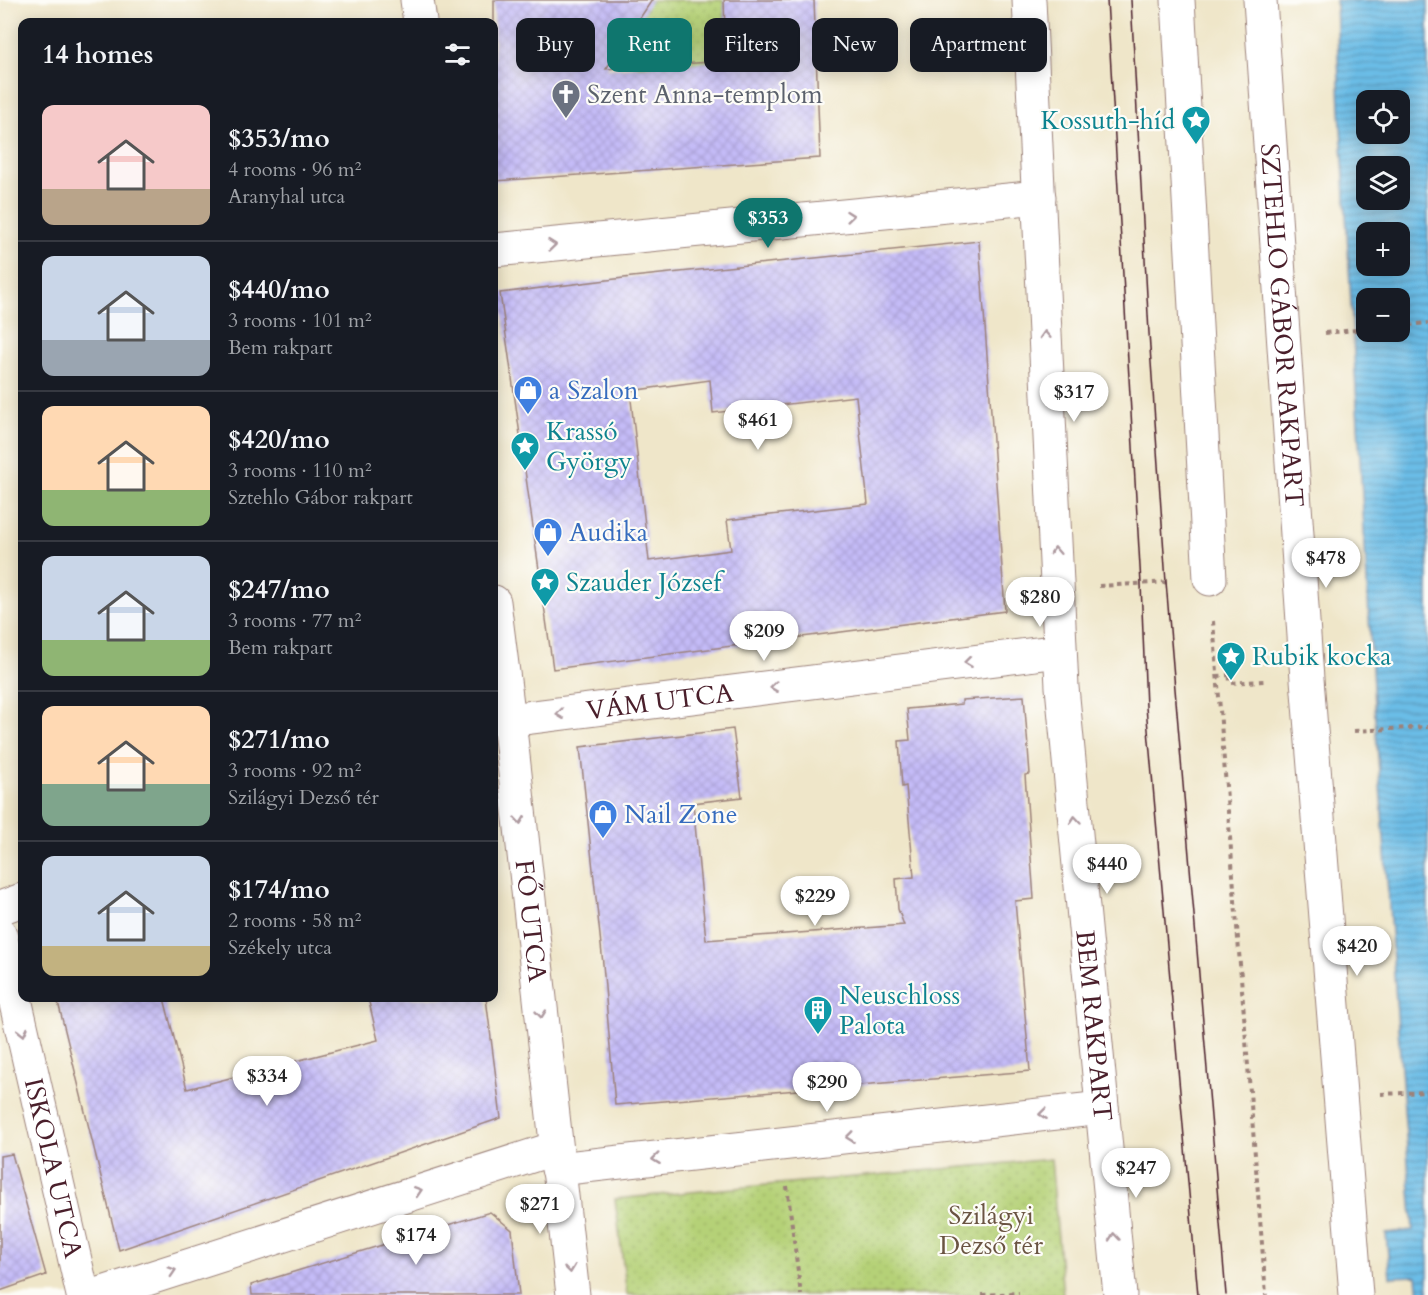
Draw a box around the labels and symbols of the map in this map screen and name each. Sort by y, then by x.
place label: Szent Anna-templom [587,77,823,112]
church icon: Szent Anna-templom [550,78,582,120]
place label: Kossuth-híd [1040,103,1175,138]
place icon: Kossuth-híd [1180,104,1212,146]
street label: SZTEHLO GÁBOR RAKPART [1252,142,1312,508]
pin: $353 [732,198,804,249]
one-way arrow [846,210,855,223]
one-way arrow [547,239,556,252]
one-way arrow [1038,330,1051,339]
pin: $317 [1038,372,1110,423]
place label: a Szalon [549,373,639,408]
shop icon: a Szalon [512,374,544,416]
pin: $461 [722,400,794,451]
place label: Krassó György [546,414,632,479]
place icon: Krassó György [509,430,541,472]
place label: Audika [569,515,648,550]
shop icon: Audika [532,516,564,558]
pin: $478 [1290,538,1362,589]
one-way arrow [1048,546,1061,555]
place label: Szauder József [566,565,725,600]
place icon: Szauder József [529,566,561,608]
pin: $280 [1004,577,1076,628]
pin: $209 [728,611,800,662]
place label: Rubik kocka [1252,639,1391,674]
place icon: Rubik kocka [1215,640,1247,682]
one-way arrow [963,656,972,668]
street label: VÁM UTCA [584,675,736,728]
one-way arrow [770,680,779,693]
one-way arrow [556,707,565,720]
place label: Nail Zone [624,797,738,832]
shop icon: Nail Zone [587,798,619,840]
one-way arrow [513,815,526,824]
one-way arrow [1069,815,1082,824]
pin: $440 [1071,844,1143,895]
street label: FŐ UTCA [507,858,555,984]
pin: $229 [779,876,851,927]
pin: $420 [1321,926,1393,977]
street label: BEM RAKPART [1067,928,1120,1123]
place label: Neuschloss Palota [839,978,960,1043]
building icon: Neuschloss Palota [802,994,834,1036]
one-way arrow [534,1009,547,1018]
one-way arrow [15,1027,28,1037]
pin: $334 [231,1056,303,1107]
pin: $290 [791,1062,863,1113]
street label: ISKOLA UTCA [16,1075,91,1262]
one-way arrow [1039,1107,1048,1120]
one-way arrow [845,1130,854,1142]
pin: $247 [1100,1148,1172,1199]
one-way arrow [651,1152,661,1165]
pin: $271 [504,1184,576,1235]
one-way arrow [412,1186,423,1199]
park label: Szilágyi Dezső tér [939,1198,1043,1263]
pin: $174 [380,1215,452,1266]
one-way arrow [1108,1232,1121,1241]
one-way arrow [166,1265,177,1278]
one-way arrow [563,1265,576,1274]

